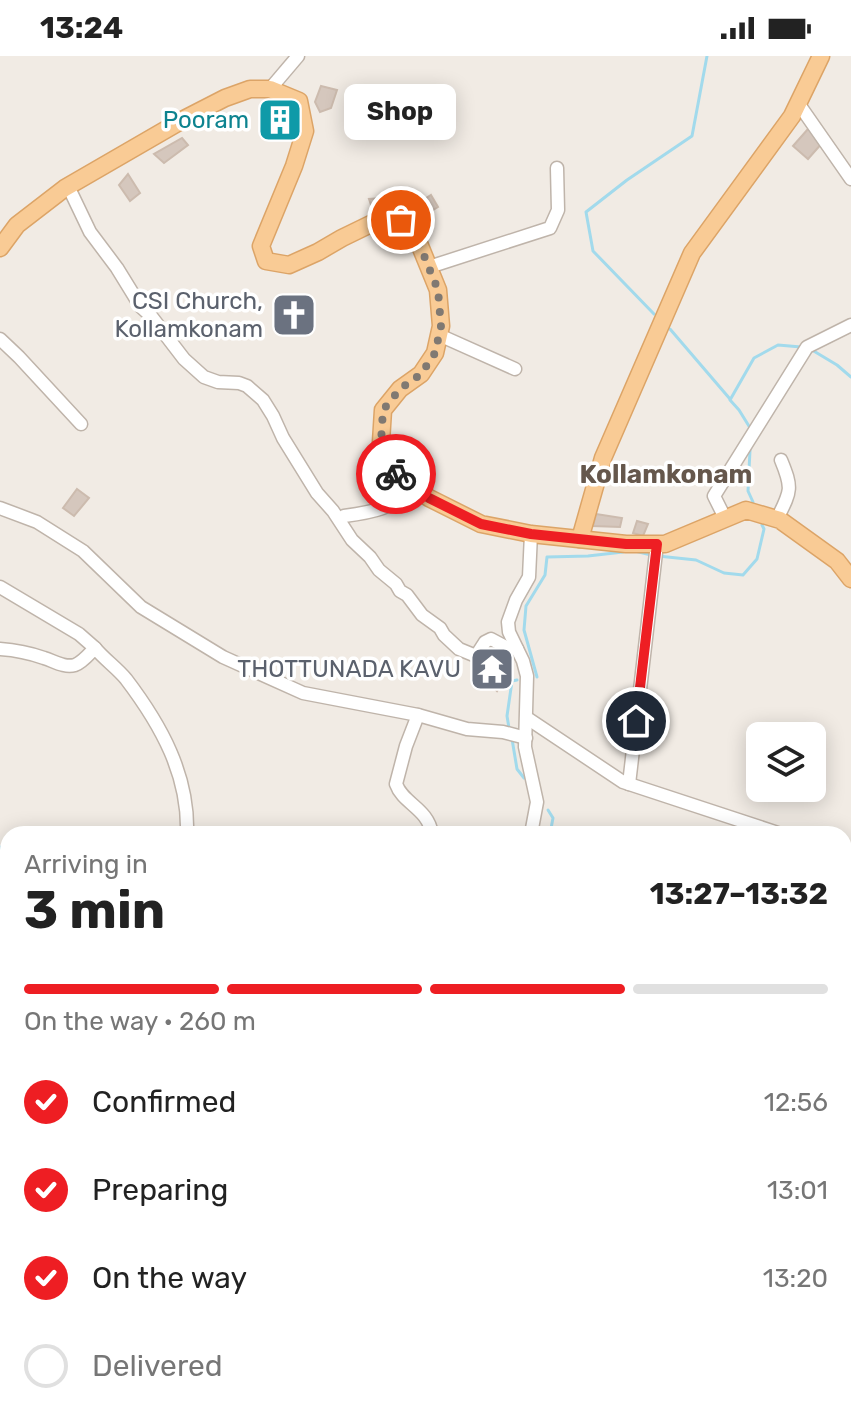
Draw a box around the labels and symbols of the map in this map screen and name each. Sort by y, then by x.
callout: Shop [345,84,457,140]
building icon: Pooram [256,96,304,144]
place label: Pooram [163,106,249,134]
pin [367,186,435,254]
place label: CSI Church, Kollamkonam [115,287,263,343]
church icon: CSI Church, Kollamkonam [270,291,318,339]
courier [356,434,436,514]
district label: Kollamkonam [580,459,752,490]
temple icon: THOTTUNADA KAVU [468,645,516,693]
place label: THOTTUNADA KAVU [237,655,461,683]
pin [602,687,670,755]

